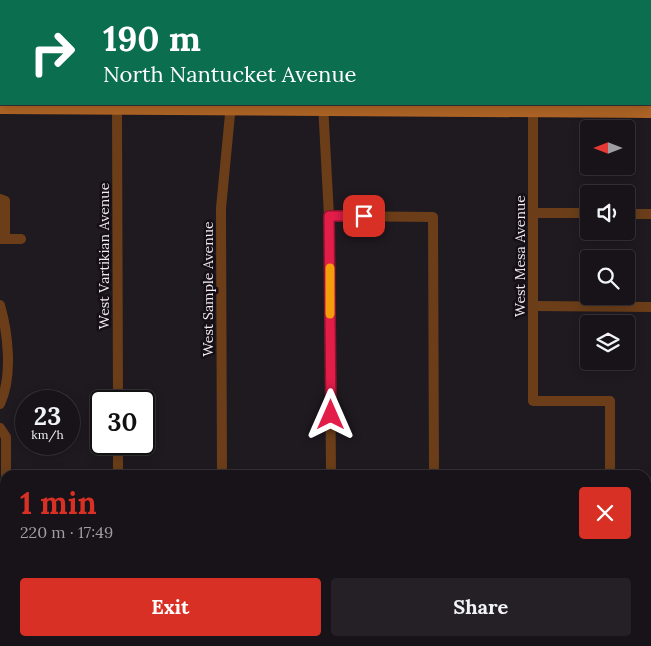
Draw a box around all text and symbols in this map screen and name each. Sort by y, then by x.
text: 190 m [103,16,201,61]
icon: right [20,20,85,85]
text: North Nantucket Avenue [103,60,357,88]
north arrow [580,120,635,175]
map controls [580,120,635,370]
street label: West Vartikian Avenue [95,182,113,329]
button: sound [580,185,635,240]
pin [343,195,385,237]
street label: West Mesa Avenue [511,195,529,317]
icon: arrive [350,202,378,230]
street label: West Sample Avenue [199,221,217,357]
button: search [580,250,635,305]
button: layers [580,315,635,370]
position arrow [304,388,356,440]
speed limit sign: 30 [90,390,155,455]
text: 23 [34,400,61,432]
text: km/h [31,427,64,442]
text: 1 min [20,484,97,522]
button: close [579,487,631,539]
text: 220 m · 17:49 [20,522,113,542]
button: Exit [20,578,321,636]
button: Share [331,578,631,636]

